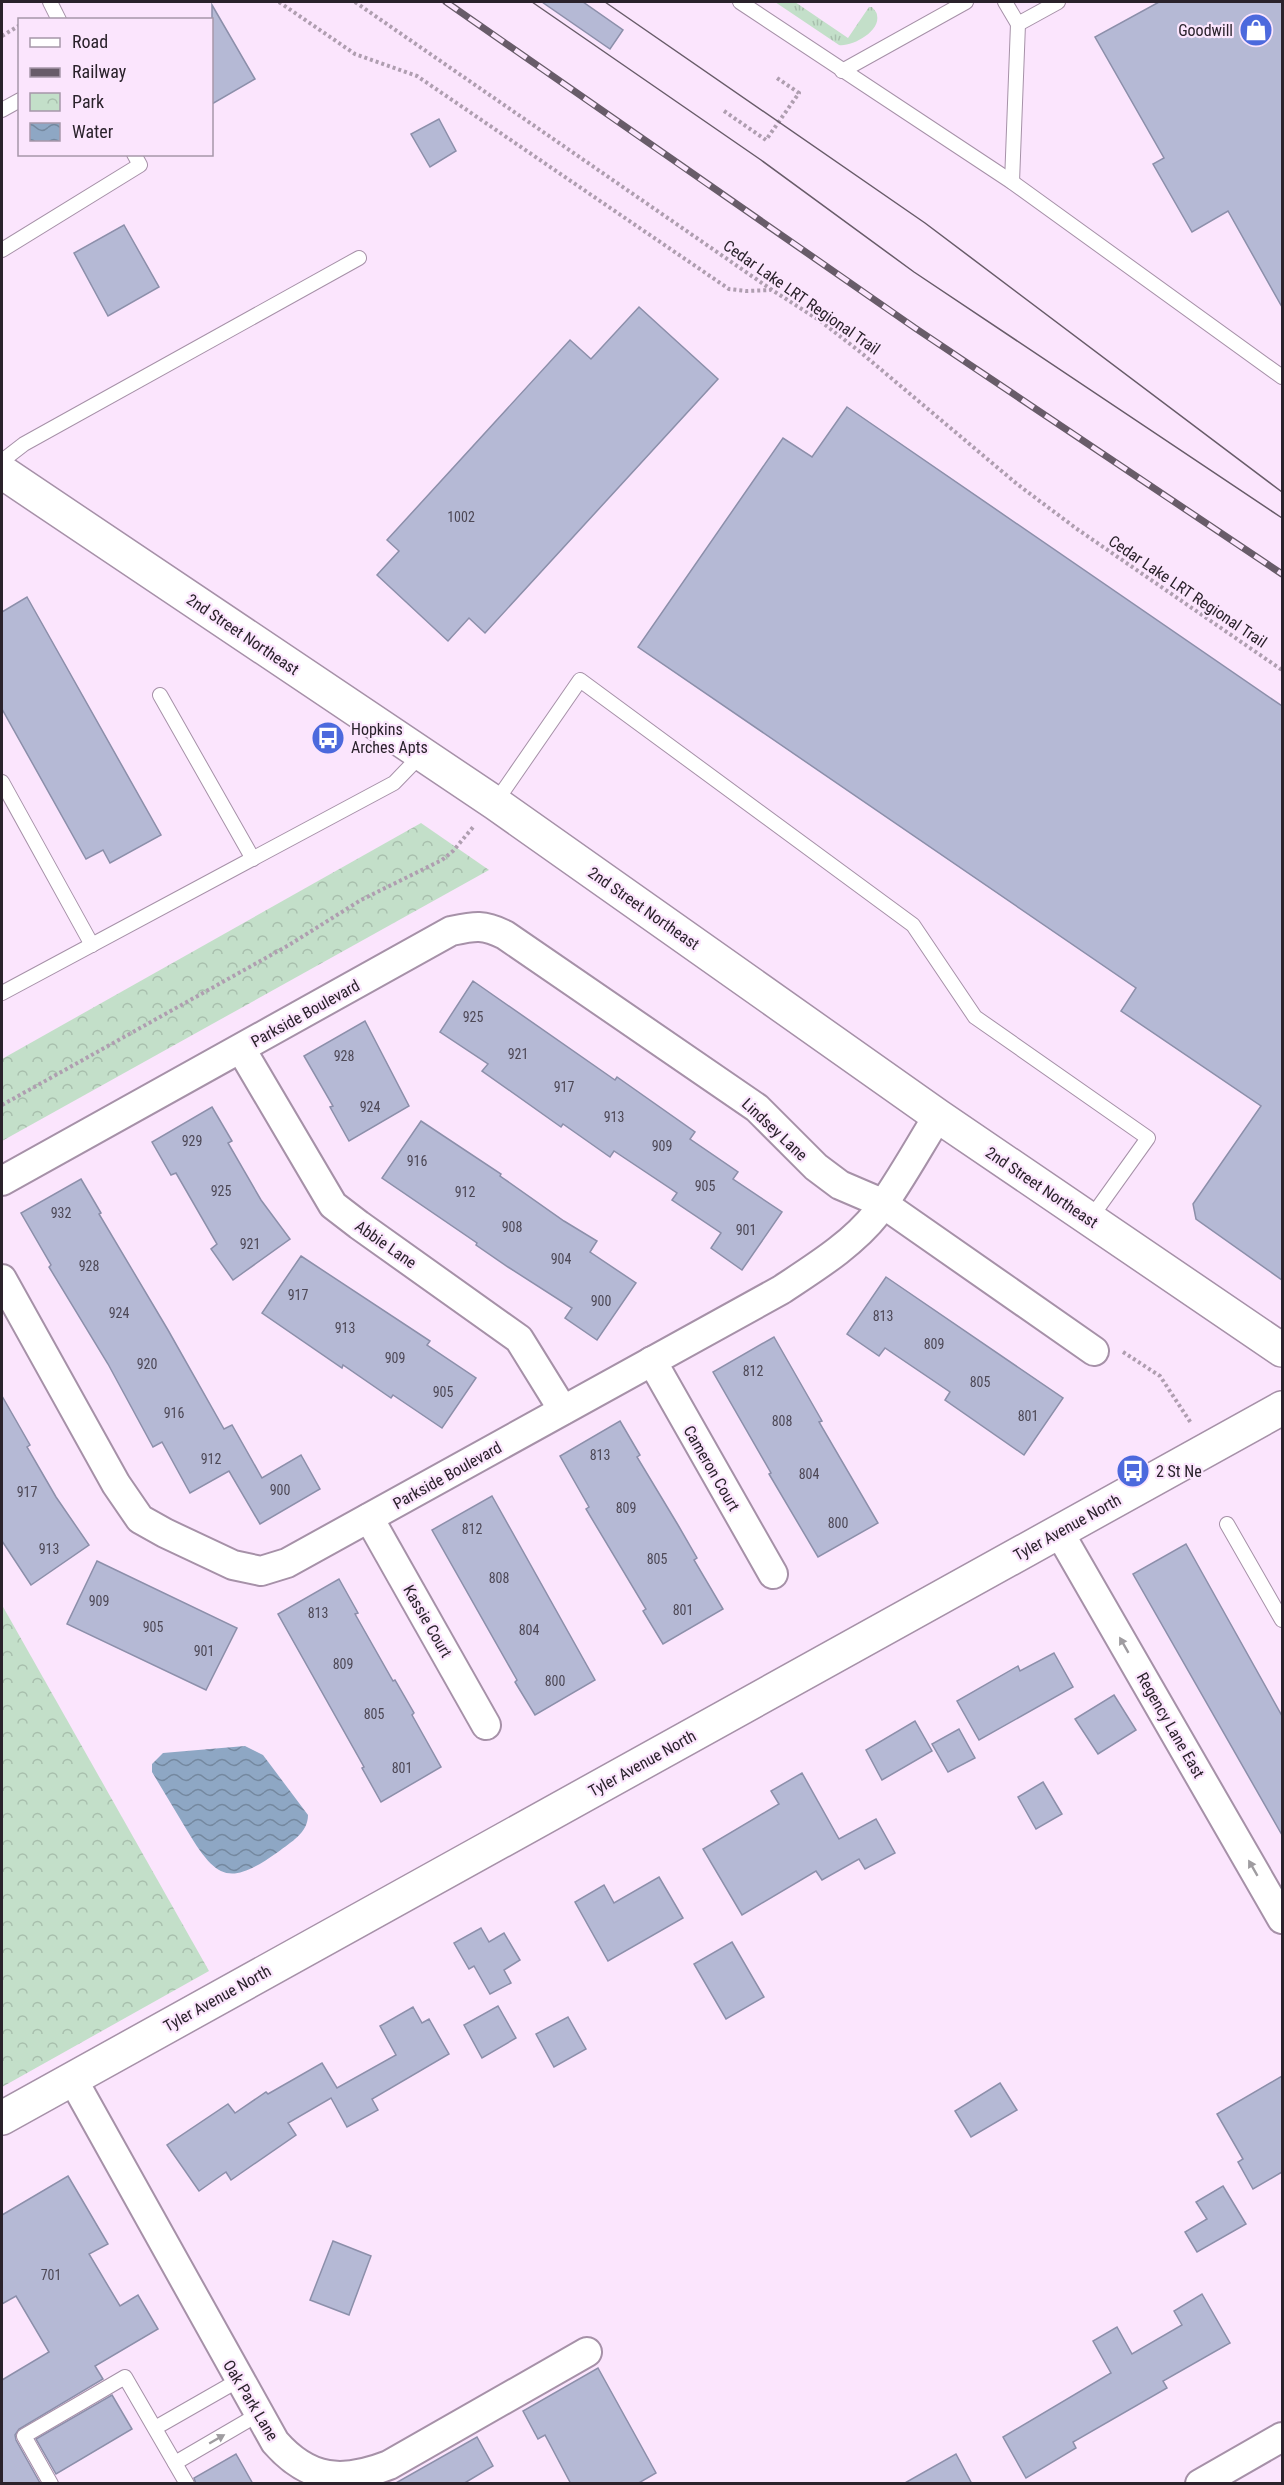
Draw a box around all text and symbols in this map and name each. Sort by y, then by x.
shop icon: Goodwill [1238,12,1274,48]
legend [18,18,213,156]
place label: Goodwill [1178,21,1233,40]
text: Road [72,31,108,52]
text: Railway [72,61,127,82]
text: Park [72,91,104,112]
text: Water [72,121,114,142]
street label: Cedar Lake LRT Regional Trail [720,236,884,359]
house number: 1002 [447,509,475,525]
street label: Cedar Lake LRT Regional Trail [1105,531,1270,652]
street label: 2nd Street Northeast [183,590,303,679]
bus stop icon: Hopkins Arches Apts [310,720,346,756]
place label: Hopkins Arches Apts [351,720,428,757]
street label: 2nd Street Northeast [584,863,703,954]
street label: Parkside Boulevard [248,976,363,1051]
house number: 925 [463,1009,483,1025]
house number: 921 [508,1046,528,1062]
house number: 928 [334,1048,354,1064]
house number: 917 [554,1079,574,1095]
street label: Lindsey Lane [738,1094,811,1164]
house number: 924 [360,1099,380,1115]
house number: 913 [604,1109,624,1125]
house number: 929 [182,1133,202,1149]
house number: 909 [652,1138,672,1154]
street label: 2nd Street Northeast [982,1143,1102,1232]
house number: 916 [407,1153,427,1169]
house number: 905 [695,1178,715,1194]
house number: 925 [211,1183,231,1199]
house number: 912 [455,1184,475,1200]
house number: 932 [51,1205,71,1221]
street label: Abbie Lane [351,1216,420,1272]
house number: 908 [502,1219,522,1235]
house number: 901 [736,1222,756,1238]
house number: 921 [240,1236,260,1252]
house number: 904 [551,1251,571,1267]
house number: 928 [79,1258,99,1274]
house number: 917 [288,1287,308,1303]
house number: 900 [591,1293,611,1309]
house number: 924 [109,1305,129,1321]
house number: 813 [873,1308,893,1324]
house number: 913 [335,1320,355,1336]
house number: 809 [924,1336,944,1352]
house number: 909 [385,1350,405,1366]
house number: 920 [137,1356,157,1372]
house number: 812 [743,1363,763,1379]
house number: 805 [970,1374,990,1390]
house number: 905 [433,1384,453,1400]
house number: 916 [164,1405,184,1421]
house number: 801 [1018,1408,1038,1424]
house number: 808 [772,1413,792,1429]
street label: Cameron Court [680,1422,744,1514]
street label: Parkside Boulevard [390,1438,505,1513]
house number: 813 [590,1447,610,1463]
house number: 912 [201,1451,221,1467]
bus stop icon: 2 St Ne [1115,1453,1151,1489]
place label: 2 St Ne [1156,1462,1202,1481]
house number: 804 [799,1466,819,1482]
house number: 900 [270,1482,290,1498]
house number: 917 [17,1484,37,1500]
street label: Tyler Avenue North [1010,1490,1124,1565]
house number: 809 [616,1500,636,1516]
house number: 800 [828,1515,848,1531]
house number: 812 [462,1521,482,1537]
house number: 913 [39,1541,59,1557]
house number: 805 [647,1551,667,1567]
house number: 808 [489,1570,509,1586]
street label: Kassie Court [399,1582,456,1661]
house number: 909 [89,1593,109,1609]
house number: 801 [673,1602,693,1618]
house number: 813 [308,1605,328,1621]
house number: 905 [143,1619,163,1635]
house number: 804 [519,1622,539,1638]
one-way arrow [1119,1636,1129,1653]
house number: 901 [194,1643,214,1659]
house number: 809 [333,1656,353,1672]
street label: Regency Lane East [1133,1669,1209,1782]
house number: 800 [545,1673,565,1689]
house number: 805 [364,1706,384,1722]
street label: Tyler Avenue North [585,1726,699,1801]
house number: 801 [392,1760,412,1776]
one-way arrow [1248,1859,1258,1876]
street label: Tyler Avenue North [160,1961,274,2036]
house number: 701 [41,2267,61,2283]
street label: Oak Park Lane [219,2356,282,2444]
one-way arrow [209,2433,225,2444]

